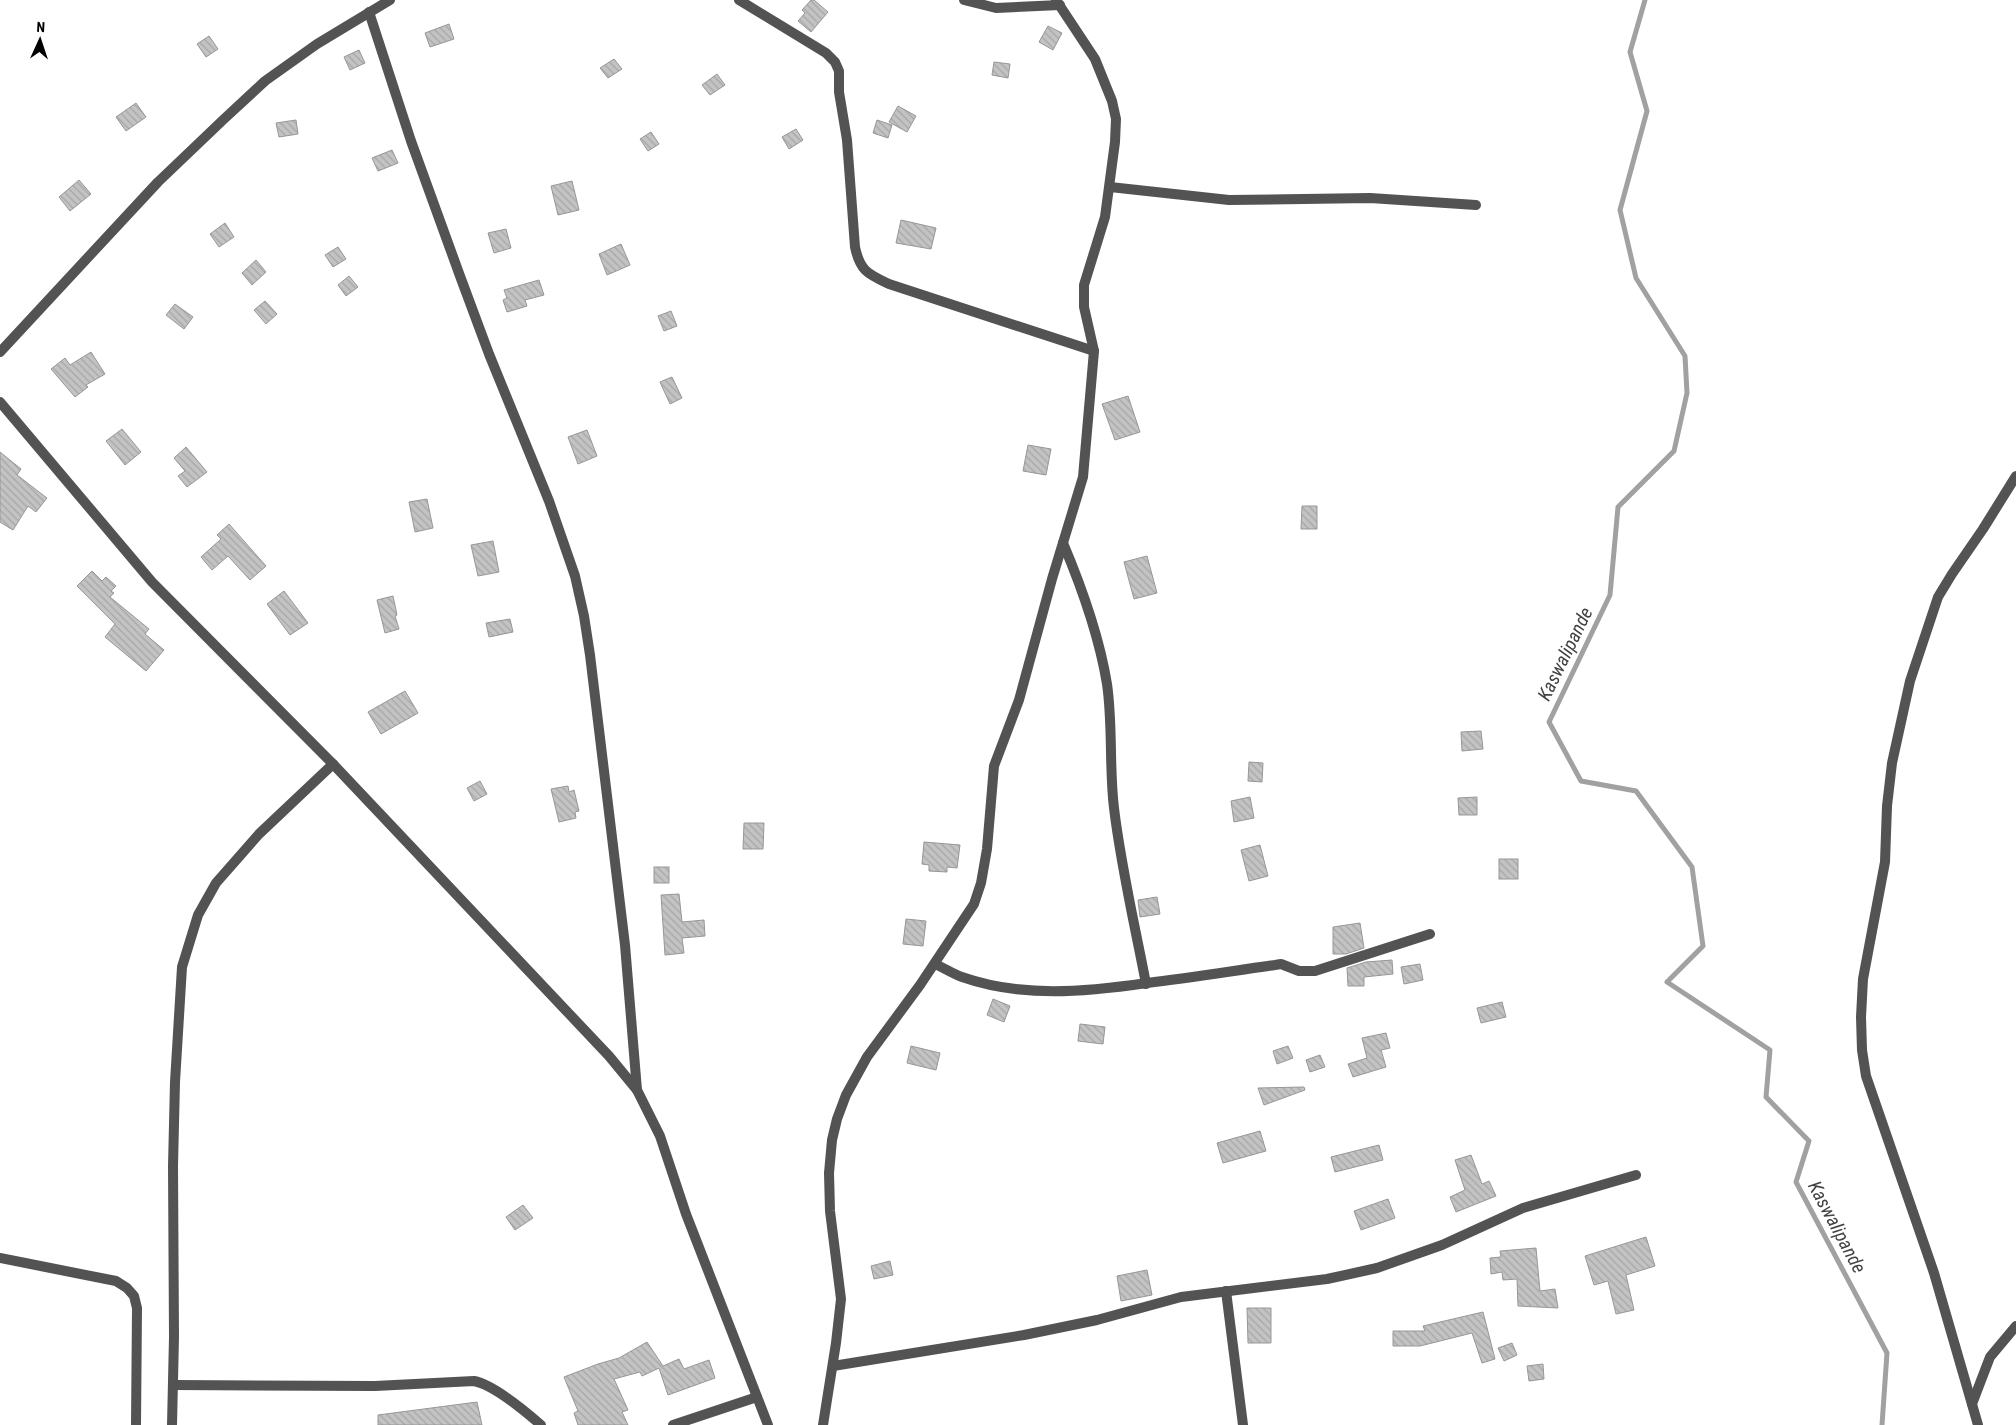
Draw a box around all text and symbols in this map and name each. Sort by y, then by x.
north arrow [15,15,65,65]
text: N [36,19,45,35]
water label: Kaswalipande [1532,603,1598,705]
water label: Kaswalipande [1803,1177,1871,1277]

